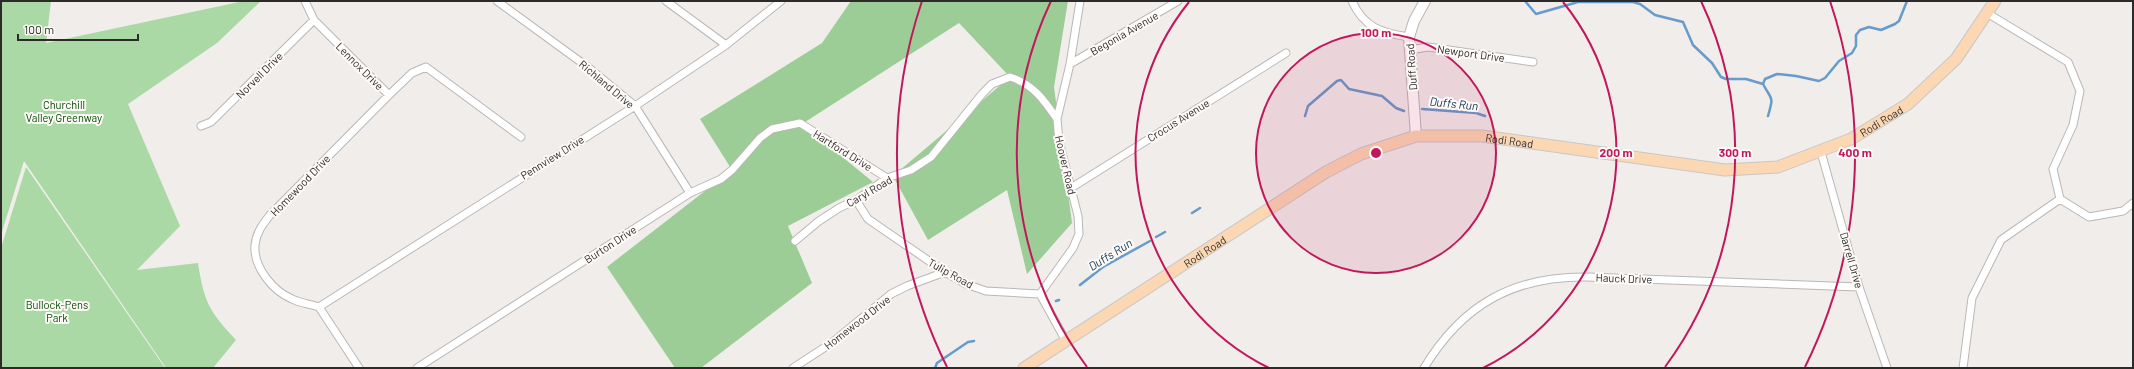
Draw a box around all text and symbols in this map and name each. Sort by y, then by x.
street label: Begonia Avenue [1088,8,1160,58]
scale bar [18,16,138,42]
text: 100 m [24,22,54,36]
text: 100 m [1361,25,1391,39]
street label: Lennox Drive [334,40,387,93]
street label: Newport Drive [1436,42,1506,64]
street label: Duff Road [1403,43,1419,91]
street label: Norvell Drive [233,49,285,101]
street label: Richland Drive [577,57,637,111]
water label: Duffs Run [1429,93,1479,113]
street label: Crocus Avenue [1145,96,1212,144]
park label: Churchill Valley Greenway [26,98,102,124]
street label: Rodi Road [1857,103,1905,139]
street label: Hartford Drive [811,127,875,173]
street label: Rodi Road [1485,130,1534,150]
street label: Pennview Drive [518,132,586,182]
street label: Hoover Road [1053,134,1079,196]
text: 200 m [1600,145,1632,159]
text: 300 m [1719,145,1751,159]
text: 400 m [1838,145,1872,159]
centre of rings [1369,146,1383,160]
street label: Homewood Drive [267,151,333,218]
street label: Caryl Road [844,173,894,209]
street label: Burton Drive [582,222,639,266]
street label: Darrell Drive [1838,230,1866,290]
street label: Rodi Road [1181,232,1228,269]
water label: Duffs Run [1086,235,1134,273]
street label: Tulip Road [926,255,976,291]
street label: Hauck Drive [1595,271,1653,285]
street label: Homewood Drive [821,292,893,352]
park label: Bullock-Pens Park [26,298,88,324]

